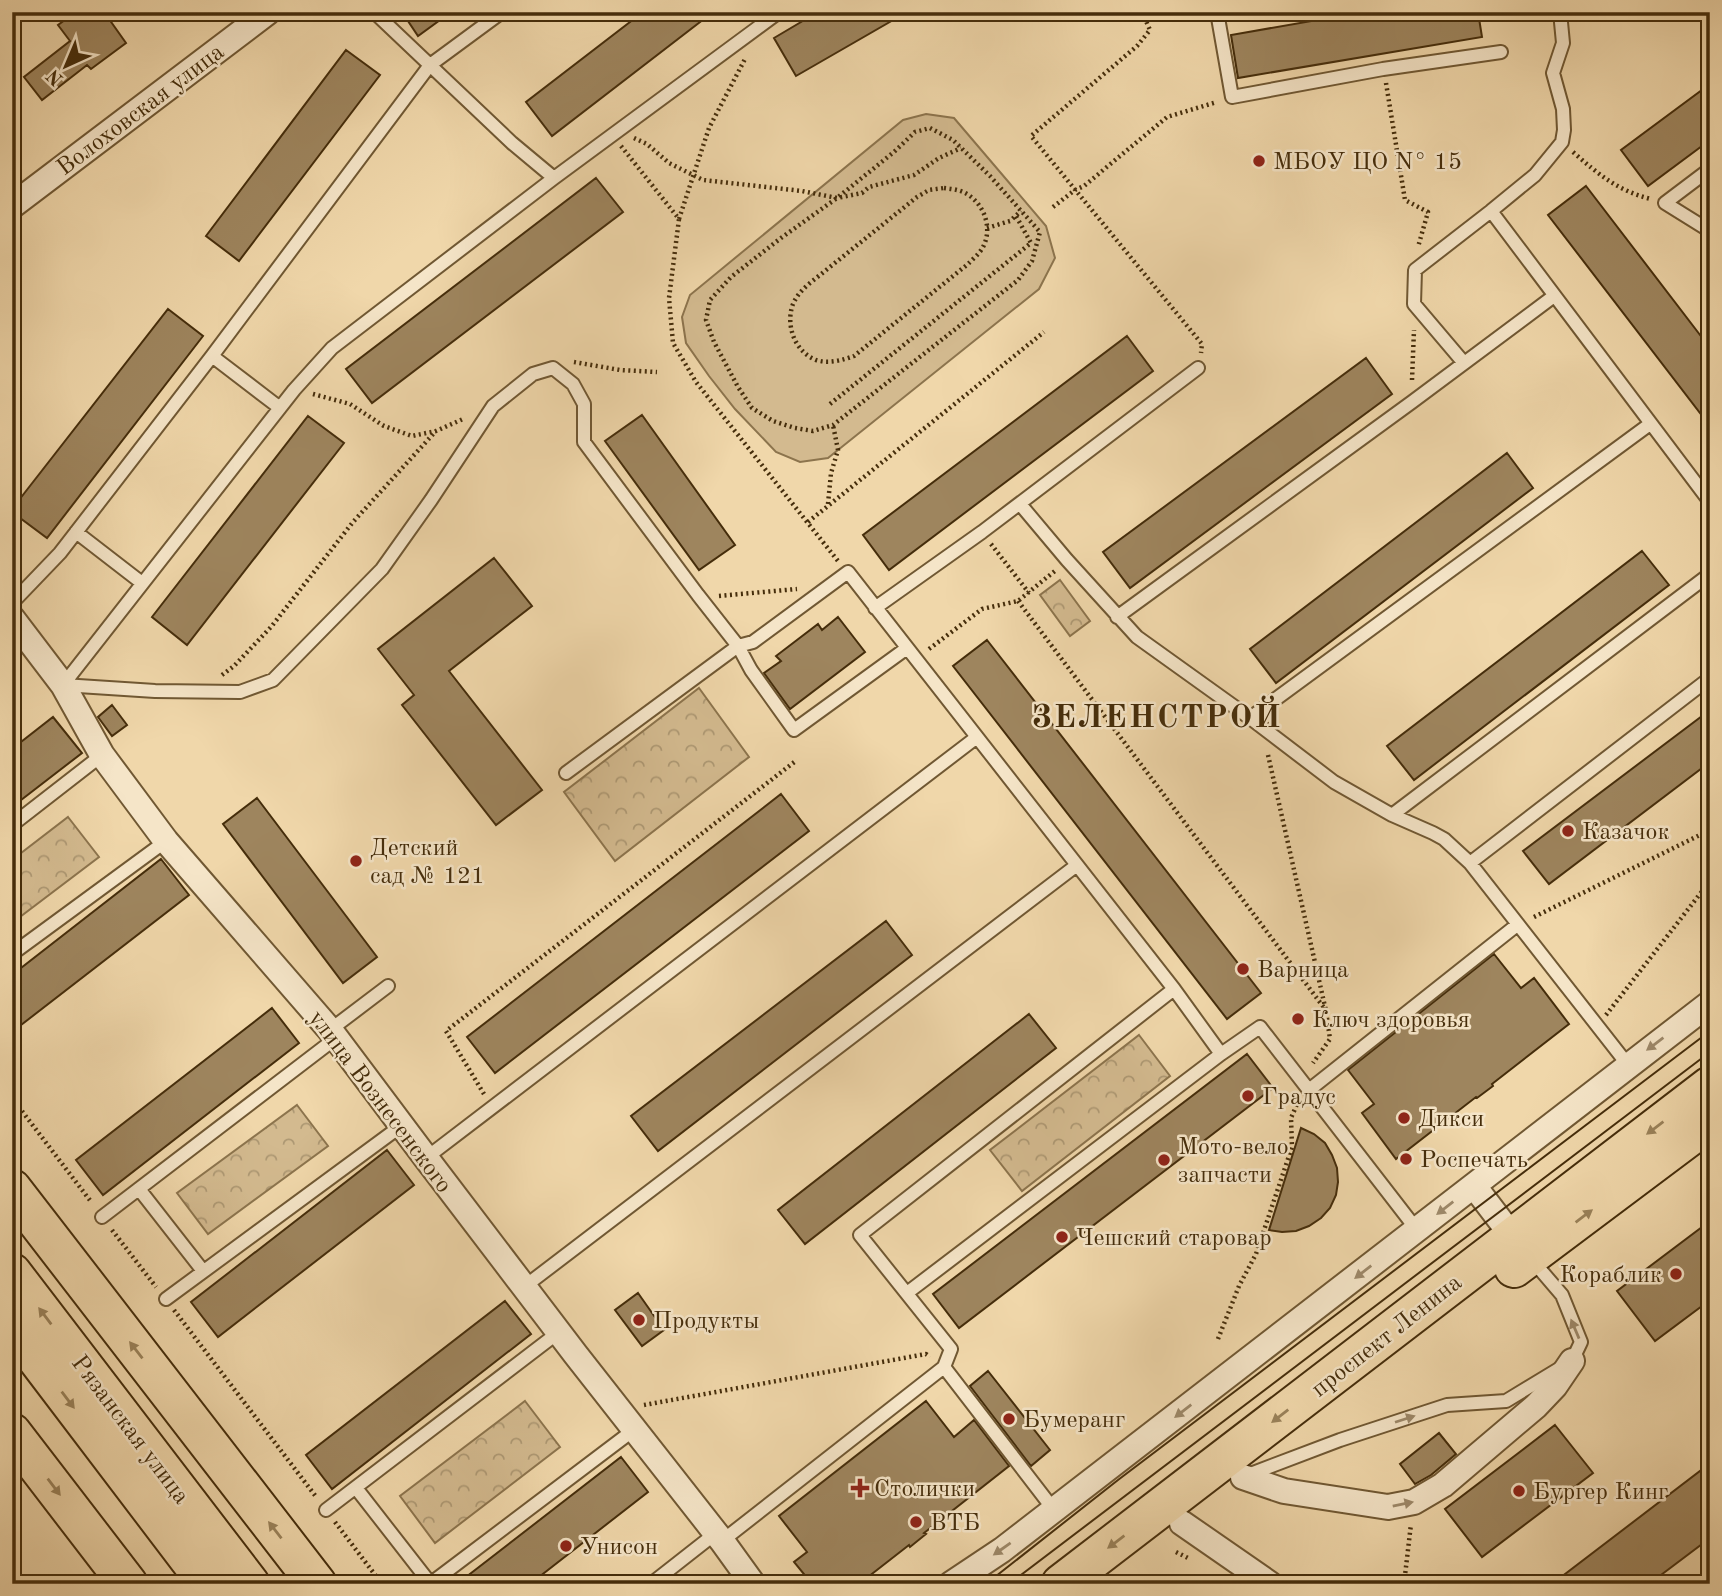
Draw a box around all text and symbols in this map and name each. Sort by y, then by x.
north arrow [32,32,102,102]
street label: Волоховская улица [53,40,229,181]
text: N [44,64,68,88]
place label: МБОУ ЦО N° 15 [1273,151,1462,175]
marker: МБОУ ЦО N° 15 [1251,153,1267,169]
district label: ЗЕЛЕНСТРОЙ [1031,695,1283,735]
place label: Казачок [1582,821,1670,845]
marker: Казачок [1560,823,1576,839]
place label: Детский сад № 121 [370,837,485,889]
marker: Детский сад № 121 [348,853,364,869]
place label: Варница [1257,959,1349,983]
marker: Варница [1235,961,1251,977]
street label: улица Вознесенского [303,1007,456,1198]
place label: Ключ здоровья [1312,1009,1470,1033]
marker: Ключ здоровья [1290,1011,1306,1027]
one-way arrow [1647,1037,1665,1052]
place label: Градус [1262,1086,1336,1110]
marker: Градус [1240,1088,1256,1104]
place label: Дикси [1418,1108,1484,1132]
marker: Дикси [1396,1110,1412,1126]
one-way arrow [1647,1120,1665,1135]
place label: Мото-вело запчасти [1178,1136,1289,1188]
place label: Роспечать [1420,1149,1528,1173]
marker: Роспечать [1398,1151,1414,1167]
marker: Мото-вело запчасти [1156,1152,1172,1168]
one-way arrow [1437,1201,1455,1216]
one-way arrow [1575,1209,1593,1223]
place label: Чешский старовар [1076,1227,1272,1251]
marker: Чешский старовар [1054,1229,1070,1245]
place label: Кораблик [1559,1264,1662,1288]
one-way arrow [1354,1265,1372,1279]
marker: Кораблик [1668,1266,1684,1282]
street label: проспект Ленина [1308,1271,1467,1402]
one-way arrow [37,1307,52,1325]
place label: Продукты [653,1310,759,1334]
marker: Продукты [631,1312,647,1328]
one-way arrow [1570,1318,1581,1339]
one-way arrow [129,1341,144,1359]
street label: Рязанская улица [66,1351,193,1509]
one-way arrow [61,1391,75,1409]
one-way arrow [1174,1404,1192,1418]
one-way arrow [1272,1408,1290,1423]
place label: Бумеранг [1023,1409,1125,1433]
marker: Бумеранг [1001,1411,1017,1427]
one-way arrow [1395,1413,1416,1424]
one-way arrow [46,1478,60,1496]
place label: Столички [874,1478,975,1502]
marker: Столички [852,1480,868,1496]
place label: Бургер Кинг [1533,1481,1669,1505]
marker: Бургер Кинг [1511,1483,1527,1499]
one-way arrow [1392,1499,1414,1510]
place label: ВТБ [930,1512,980,1536]
marker: ВТБ [908,1514,924,1530]
one-way arrow [268,1521,283,1539]
one-way arrow [1107,1535,1126,1549]
place label: Унисон [580,1536,658,1560]
marker: Унисон [558,1538,574,1554]
one-way arrow [993,1542,1011,1556]

